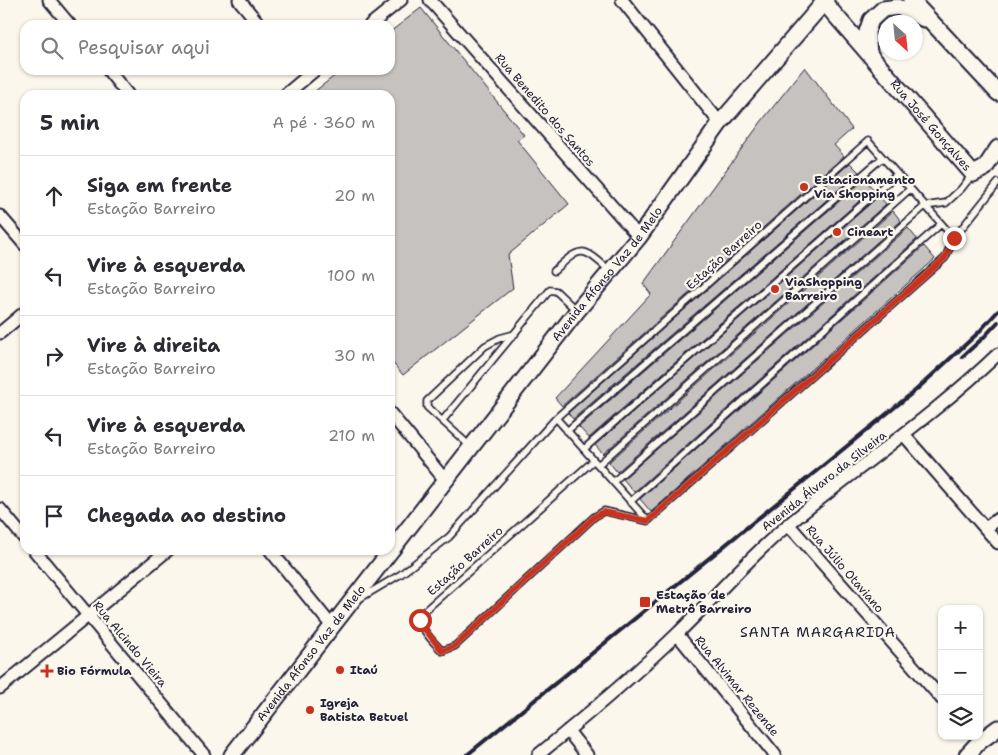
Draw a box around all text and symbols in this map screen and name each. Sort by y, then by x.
north arrow [878,15,923,60]
search box [20,20,395,75]
icon: search [38,34,66,62]
text: Pesquisar aqui [78,35,210,60]
street label: Rua Benedito dos Santos [491,50,599,170]
street label: Rua José Gonçalves [887,76,975,175]
text: 5 min [40,109,100,137]
text: A pé · 360 m [272,112,375,133]
place label: Estacionamento Via Shopping [814,172,915,202]
text: Siga em frente [87,173,232,198]
marker: Estacionamento Via Shopping [798,181,810,193]
icon: ahead [40,182,68,210]
text: 20 m [334,185,375,206]
text: Estação Barreiro [87,198,216,219]
street label: Avenida Afonso Vaz de Melo [548,203,666,345]
street label: Estação Barreiro [683,217,765,293]
place label: Cineart [847,224,893,240]
marker: Cineart [831,226,843,238]
route end [943,227,966,250]
text: Vire à esquerda [87,253,245,278]
icon: left [40,262,68,290]
text: 100 m [327,265,375,286]
place label: ViaShopping Barreiro [785,274,862,304]
text: Estação Barreiro [87,278,216,299]
marker: ViaShopping Barreiro [769,283,781,295]
text: Vire à direita [87,333,220,358]
icon: right [40,342,68,370]
text: 30 m [334,345,375,366]
text: Estação Barreiro [87,358,216,379]
text: Vire à esquerda [87,413,245,438]
icon: left [40,422,68,450]
text: 210 m [328,425,375,446]
street label: Avenida Álvaro da Silveira [758,427,890,535]
text: Estação Barreiro [87,438,216,459]
icon: arrive [40,502,68,530]
text: Chegada ao destino [87,503,286,528]
street label: Rua Júlio Otaviano [803,522,887,616]
street label: Estação Barreiro [424,523,506,599]
street label: Avenida Afonso Vaz de Melo [253,582,369,725]
place label: Estação de Metrô Barreiro [656,587,752,617]
marker: Estação de Metrô Barreiro [638,595,652,609]
street label: Rua Alcindo Vieira [89,598,171,691]
map controls [938,605,983,740]
button: + [938,605,983,650]
route start [409,609,432,632]
district label: SANTA MARGARIDA [740,623,896,641]
street label: Rua Alvimar Rezende [691,632,783,740]
button: − [938,650,983,695]
place label: Itaú [350,662,378,678]
place label: Bio Fórmula [57,663,132,679]
marker: Itaú [334,664,346,676]
marker: Bio Fórmula [41,665,53,677]
place label: Igreja Batista Betuel [320,695,408,725]
button: layers [938,695,983,740]
marker: Igreja Batista Betuel [304,704,316,716]

